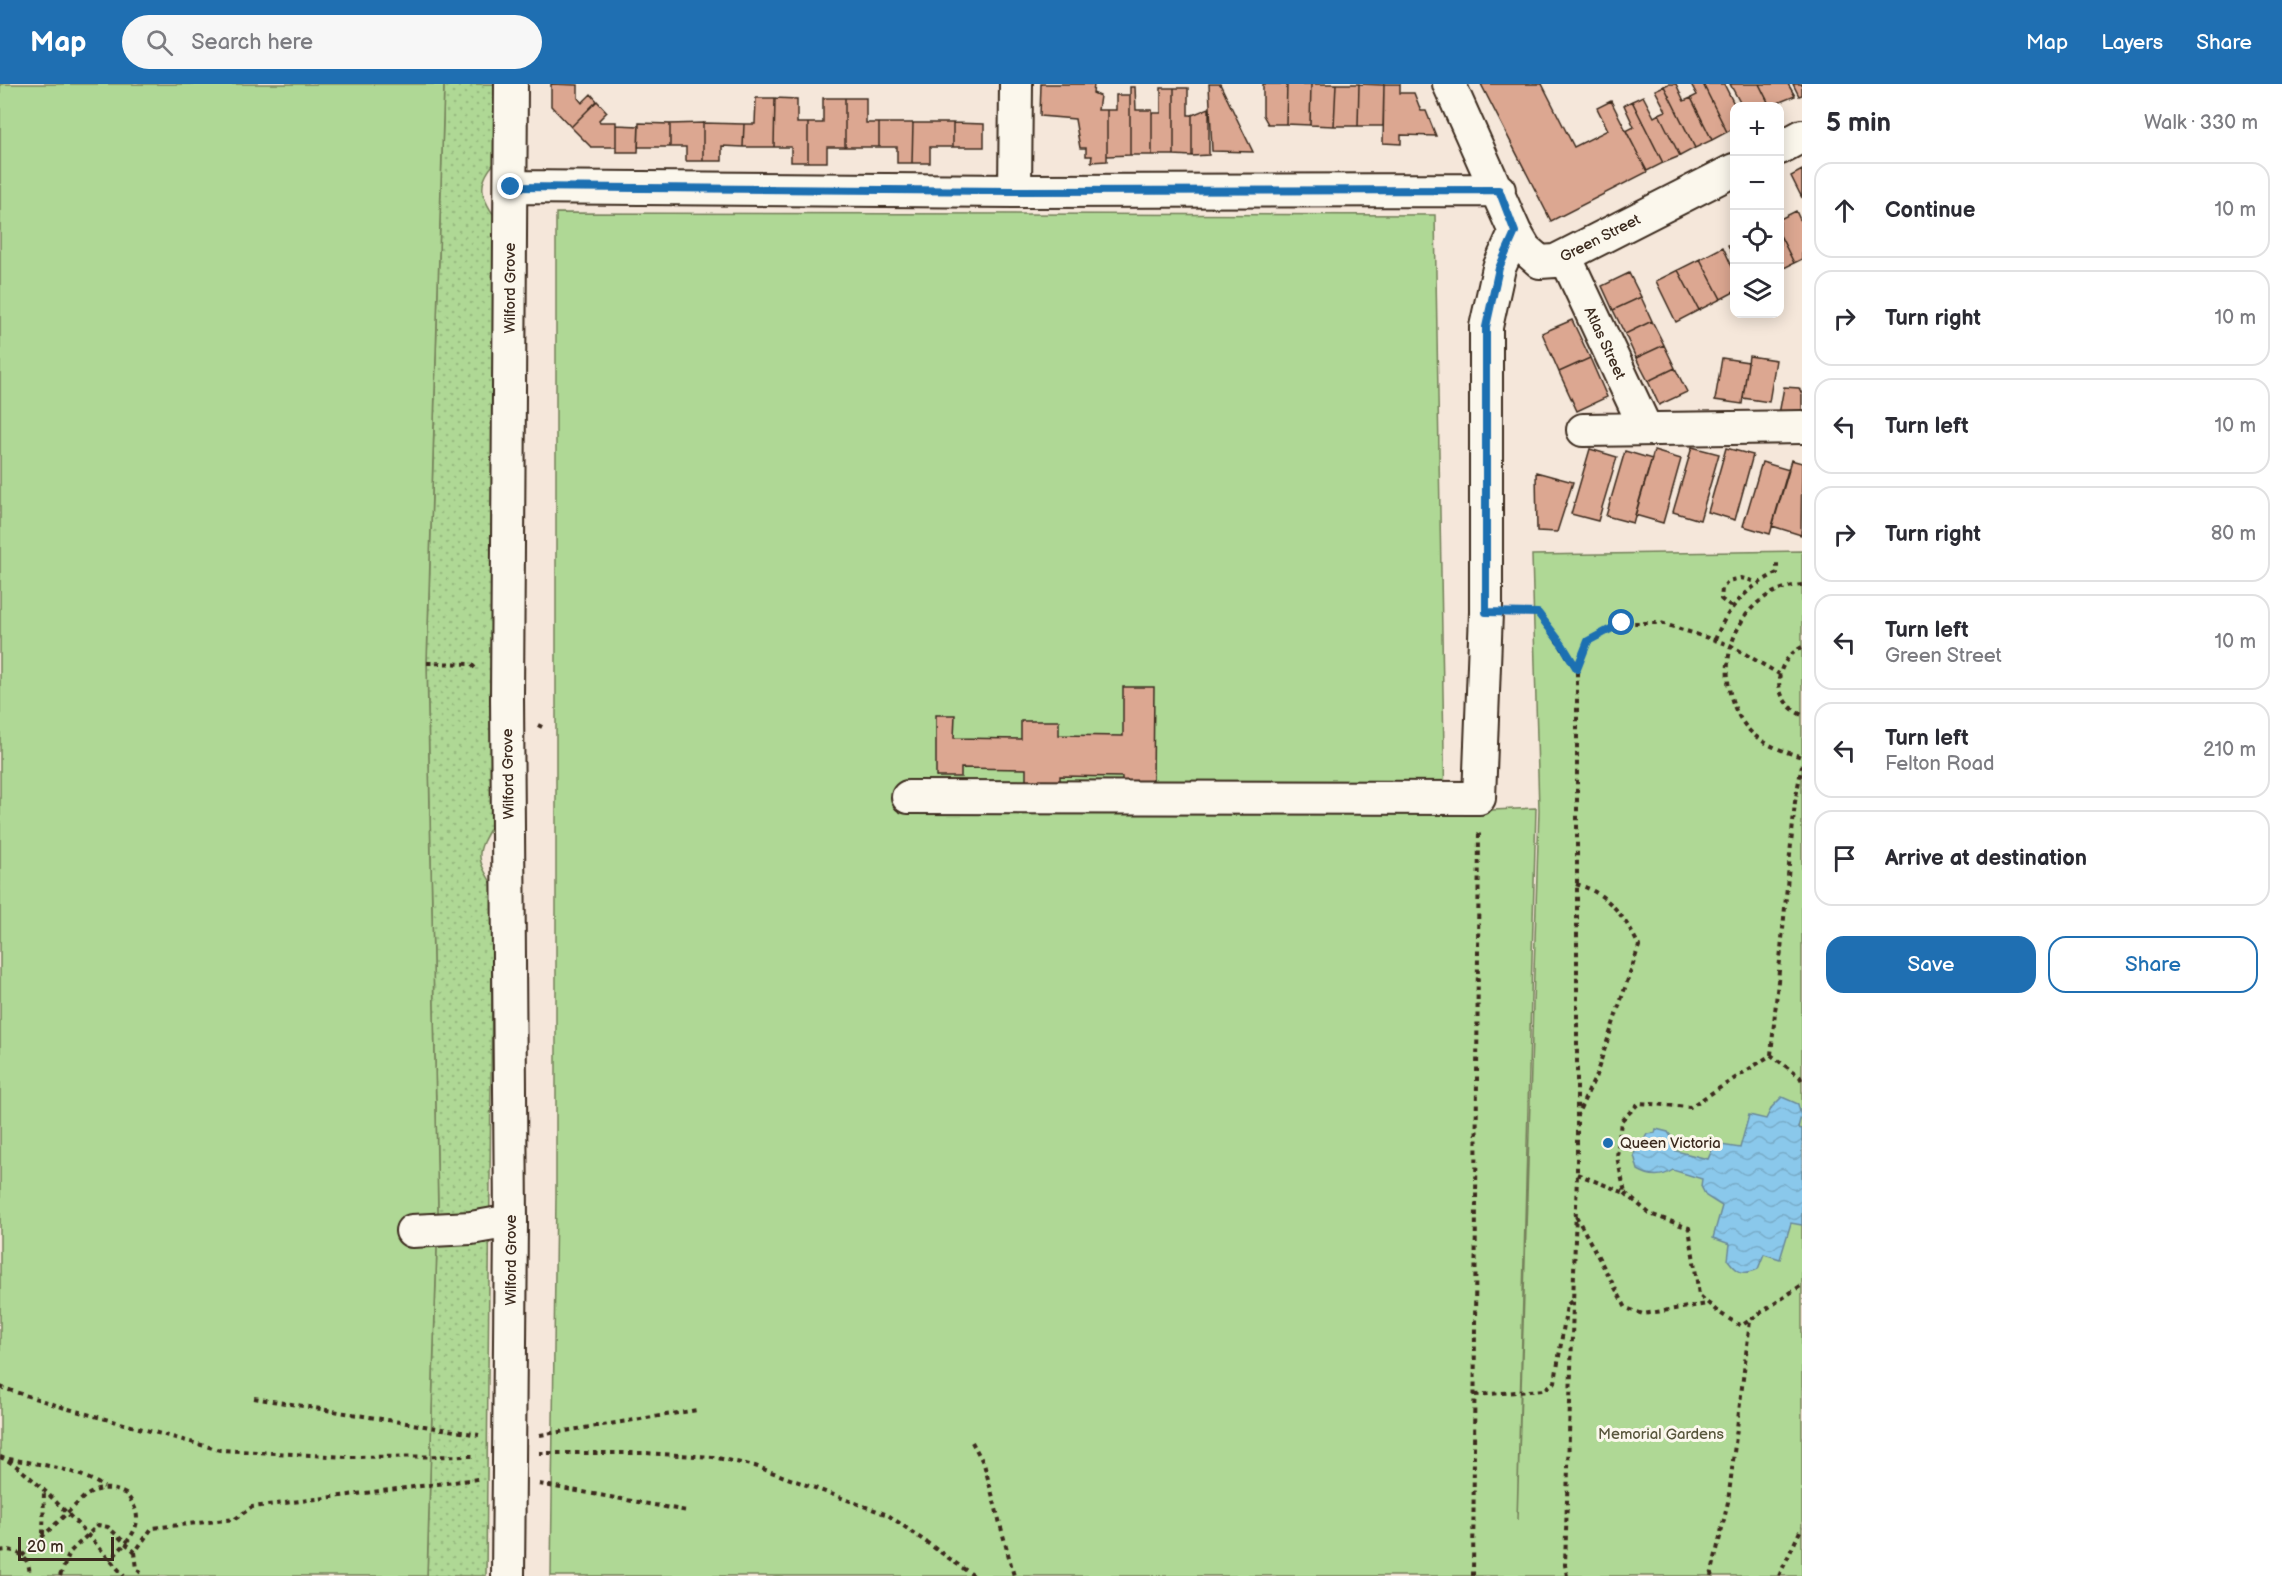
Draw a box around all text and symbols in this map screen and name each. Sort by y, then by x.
search box [122,15,542,69]
text: Map [30,26,86,59]
icon: search [143,26,176,59]
text: Search here [191,29,313,56]
text: Map [2026,30,2068,55]
text: Layers [2101,30,2163,55]
text: Share [2196,30,2252,55]
map controls [1730,102,1784,318]
button: + [1730,102,1784,156]
text: 5 min [1826,108,1891,139]
text: Walk · 330 m [2144,111,2258,135]
button: − [1730,156,1784,210]
route end [497,173,523,199]
icon: ahead [1828,194,1861,227]
text: Continue [1885,197,1975,224]
text: 10 m [2215,198,2256,222]
street label: Green Street [1557,210,1644,267]
button: locate [1730,210,1784,264]
street label: Wilford Grove [501,242,520,333]
button: layers [1730,264,1784,318]
icon: right [1828,302,1861,335]
street label: Atlas Street [1579,304,1630,383]
text: Turn right [1885,305,1981,332]
text: 10 m [2215,306,2256,330]
icon: left [1828,410,1861,443]
text: Turn left [1885,413,1969,440]
text: 10 m [2215,414,2256,438]
icon: right [1828,518,1861,551]
text: Turn right [1885,521,1981,548]
text: 80 m [2211,522,2256,546]
route start [1608,609,1634,635]
text: Turn left [1885,617,1969,644]
icon: left [1828,626,1861,659]
text: 10 m [2215,630,2256,654]
text: Green Street [1885,644,2002,668]
text: Turn left [1885,725,1969,752]
street label: Wilford Grove [498,728,519,820]
icon: left [1828,734,1861,767]
text: 210 m [2203,738,2256,762]
text: Felton Road [1885,752,1995,776]
icon: arrive [1828,842,1861,875]
text: Arrive at destination [1885,845,2087,872]
button: Save [1826,936,2036,993]
button: Share [2048,936,2258,993]
place label: Queen Victoria [1620,1134,1721,1153]
marker: Queen Victoria [1601,1136,1615,1150]
street label: Wilford Grove [502,1214,521,1305]
park label: Memorial Gardens [1598,1425,1724,1444]
scale bar [18,1534,114,1562]
text: 20 m [27,1538,63,1557]

